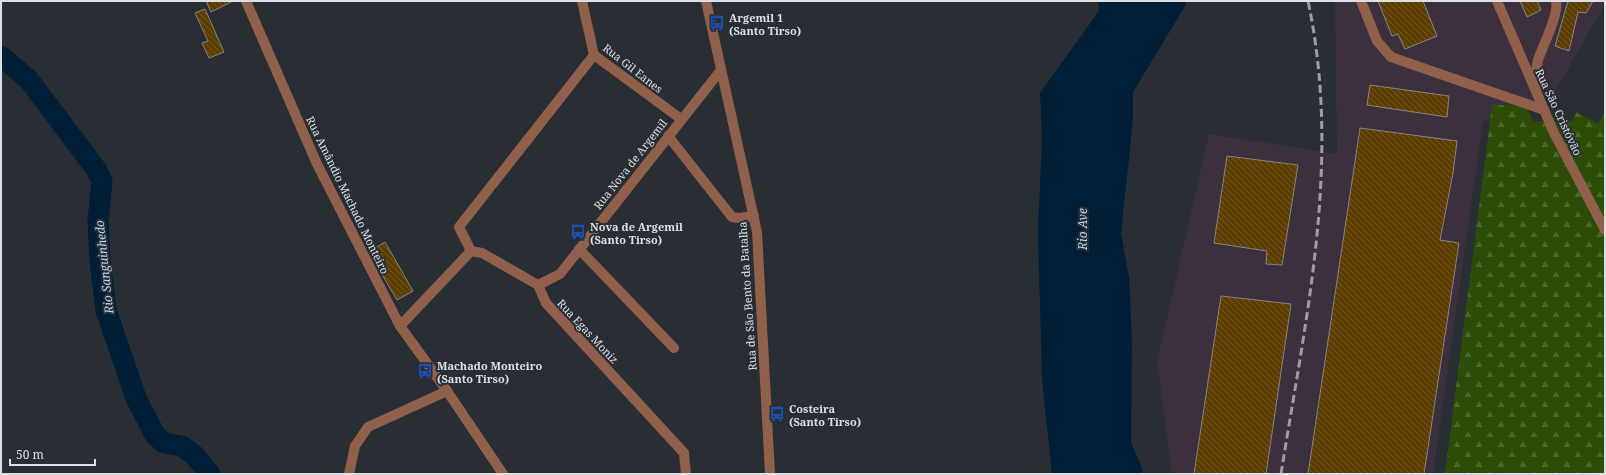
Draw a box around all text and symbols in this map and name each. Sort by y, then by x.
place label: Argemil 1 (Santo Tirso) [729,10,801,38]
bus stop icon: Argemil 1 (Santo Tirso) [708,14,726,32]
street label: Rua Gil Eanes [600,40,666,96]
street label: Rua São Cristóvão [1532,66,1586,158]
street label: Rua Amândio Machado Monteiro [303,114,393,276]
street label: Rua Nova de Argemil [590,115,670,212]
water label: Rio Ave [1074,208,1091,251]
water label: Rio Sanguinhedo [91,219,117,316]
place label: Nova de Argemil (Santo Tirso) [590,219,683,247]
street label: Rua de São Bento da Batalha [734,221,760,371]
bus stop icon: Nova de Argemil (Santo Tirso) [569,223,587,241]
street label: Rua Egas Moniz [554,296,622,366]
place label: Machado Monteiro (Santo Tirso) [437,358,542,386]
bus stop icon: Machado Monteiro (Santo Tirso) [416,362,434,380]
place label: Costeira (Santo Tirso) [789,401,861,429]
bus stop icon: Costeira (Santo Tirso) [768,405,786,423]
scale bar [10,441,95,467]
text: 50 m [16,446,44,463]

